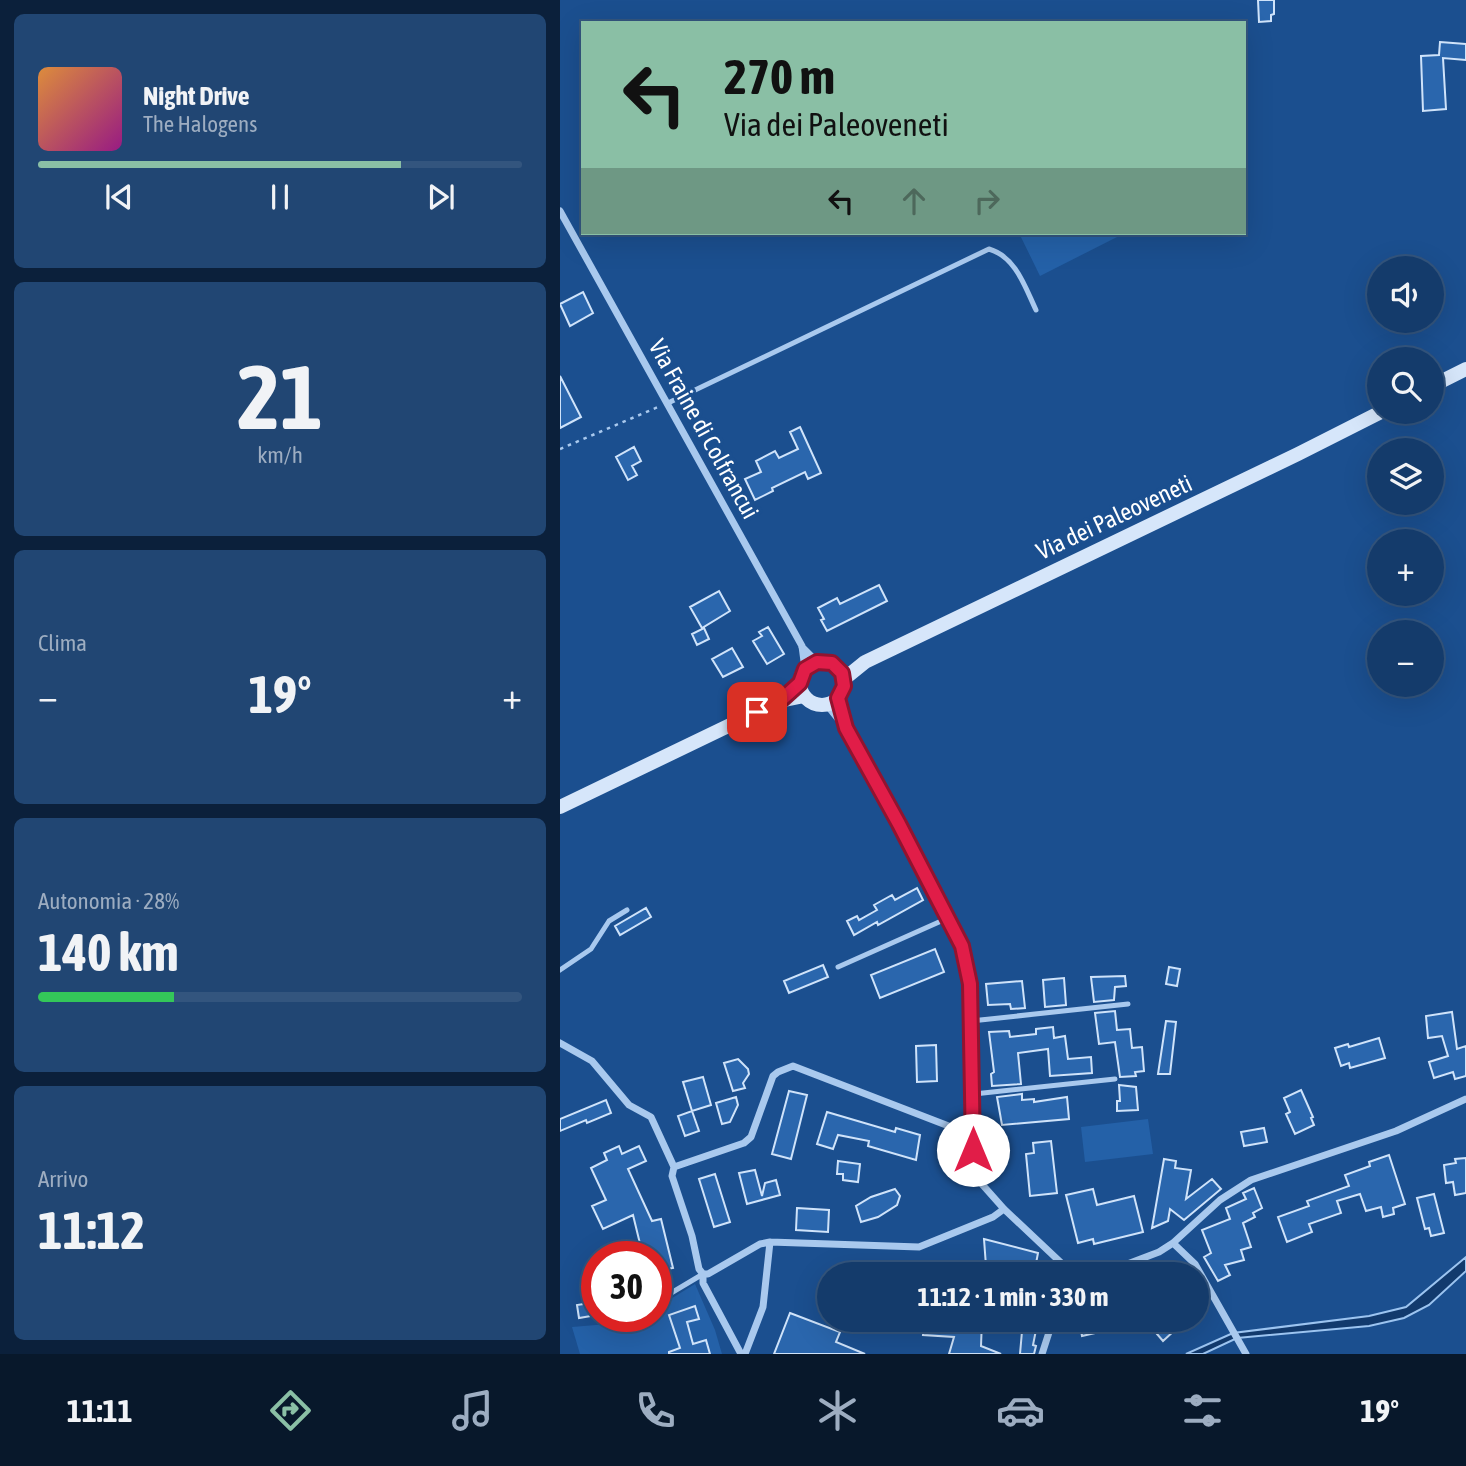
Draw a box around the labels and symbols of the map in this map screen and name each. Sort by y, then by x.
street label: Via Fraine di Colfrancui [644,335,764,523]
street label: Via dei Paleoveneti [1032,469,1196,565]
pin [727,682,787,742]
position arrow [936,1113,1010,1187]
speed limit sign: 30 [581,1241,672,1332]

